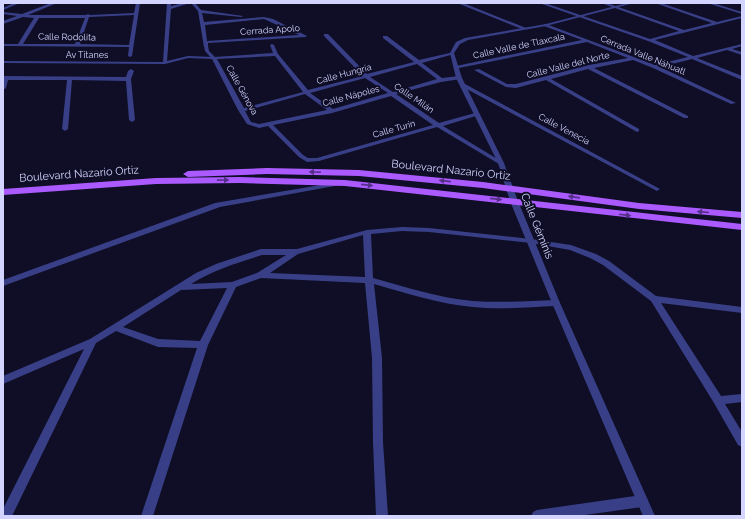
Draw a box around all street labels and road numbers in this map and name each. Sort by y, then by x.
street label: Cerrada Apolo [240,23,300,37]
street label: Calle Rodolita [38,31,96,43]
street label: Calle Valle de Tlaxcala [472,31,566,61]
street label: Cerrada Valle Náhuatl [599,33,688,77]
street label: Av Titanes [66,50,109,60]
street label: Calle Valle del Norte [525,50,611,80]
street label: Calle Hungría [315,62,373,86]
street label: Calle Génova [224,63,260,117]
street label: Calle Milán [392,81,436,115]
street label: Calle Nápoles [322,83,381,108]
street label: Calle Venecia [537,111,591,147]
street label: Calle Turín [372,118,416,140]
street label: Boulevard Nazario Ortiz [391,157,512,183]
street label: Boulevard Nazario Ortiz [19,163,140,185]
street label: Calle Géminis [518,191,556,261]

